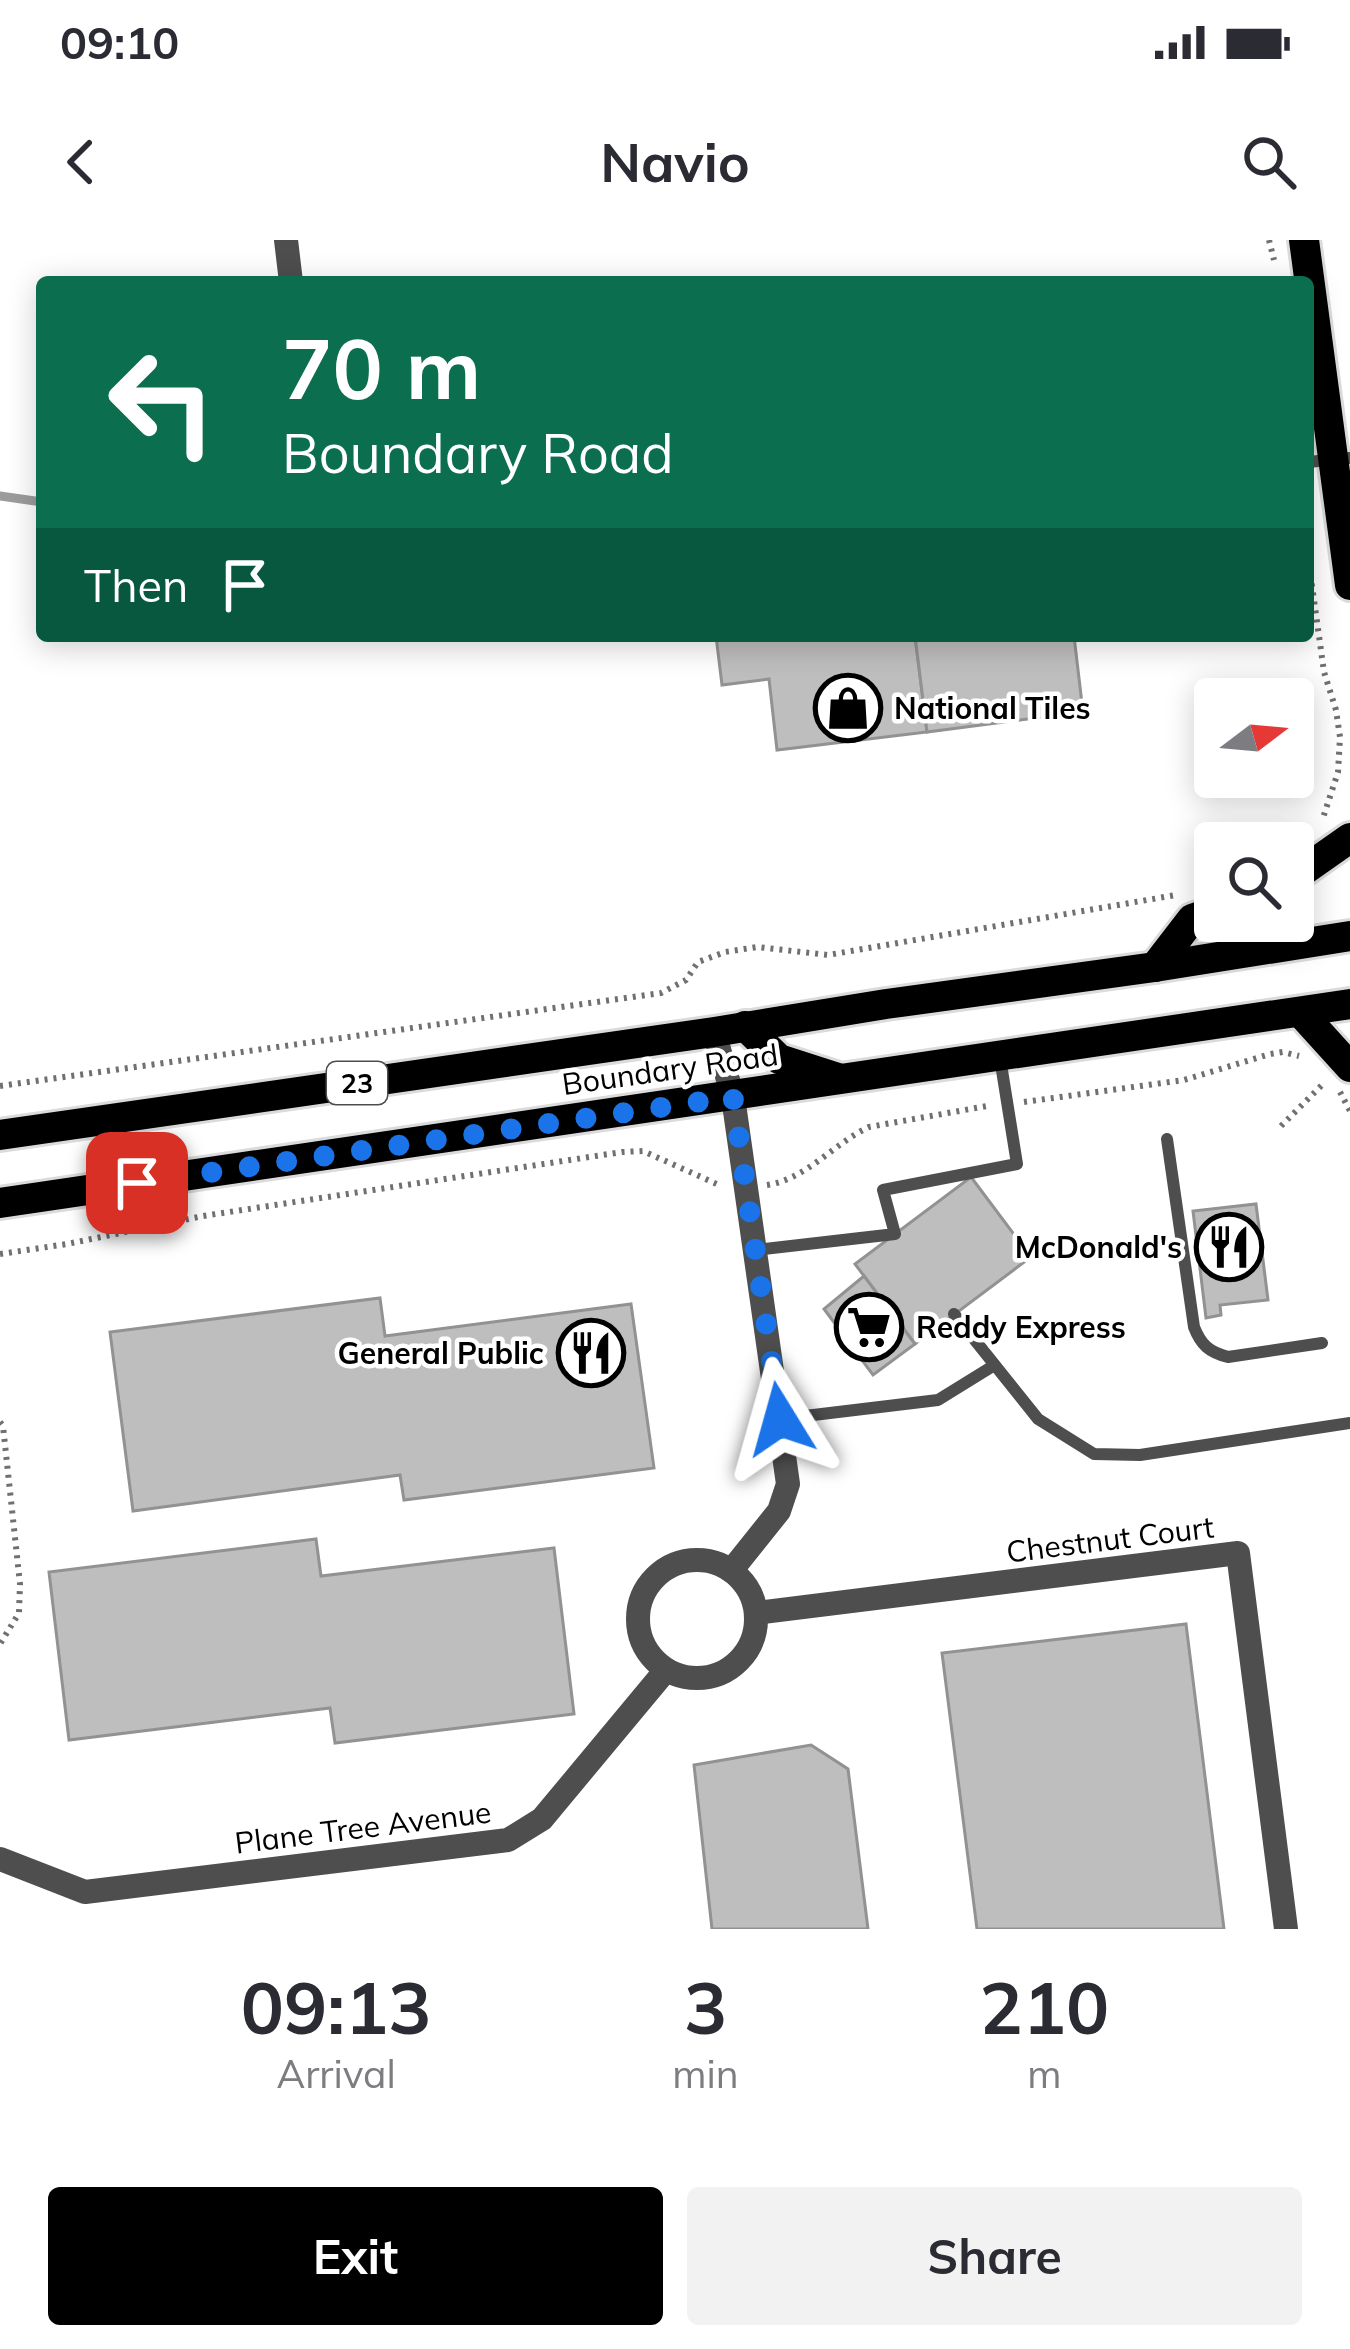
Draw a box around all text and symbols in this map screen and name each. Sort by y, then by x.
text: 09:10 [60,14,179,70]
text: Navio [600,128,750,196]
icon: back [48,129,114,195]
icon: search [1236,129,1302,195]
text: 70 m [282,315,481,420]
icon: left [84,324,240,480]
text: Boundary Road [282,419,674,487]
icon: arrive [212,552,278,618]
text: Then [84,557,188,613]
shop icon: National Tiles [813,673,883,743]
north arrow [1194,678,1314,798]
map controls [1194,678,1314,942]
place label: National Tiles [894,689,1091,727]
button: search [1194,822,1314,942]
street label: Boundary Road [560,1035,780,1103]
road number: 23 [327,1062,387,1104]
pin [86,1132,188,1234]
icon: arrive [104,1150,170,1216]
restaurant icon: McDonald's [1194,1212,1264,1282]
place label: McDonald's [1015,1228,1182,1266]
supermarket icon: Reddy Express [834,1292,904,1362]
place label: Reddy Express [916,1308,1126,1346]
restaurant icon: General Public [556,1318,626,1388]
place label: General Public [338,1334,544,1372]
position arrow [717,1356,843,1482]
street label: Chestnut Court [1004,1507,1216,1571]
street label: Plane Tree Avenue [233,1792,493,1862]
text: 09:13 [241,1962,431,2052]
text: 3 [684,1962,727,2052]
text: 210 [980,1962,1109,2052]
text: Arrival [277,2049,396,2098]
text: min [672,2049,739,2098]
text: m [1027,2049,1061,2098]
button: Exit [48,2187,663,2325]
button: Share [687,2187,1302,2325]

